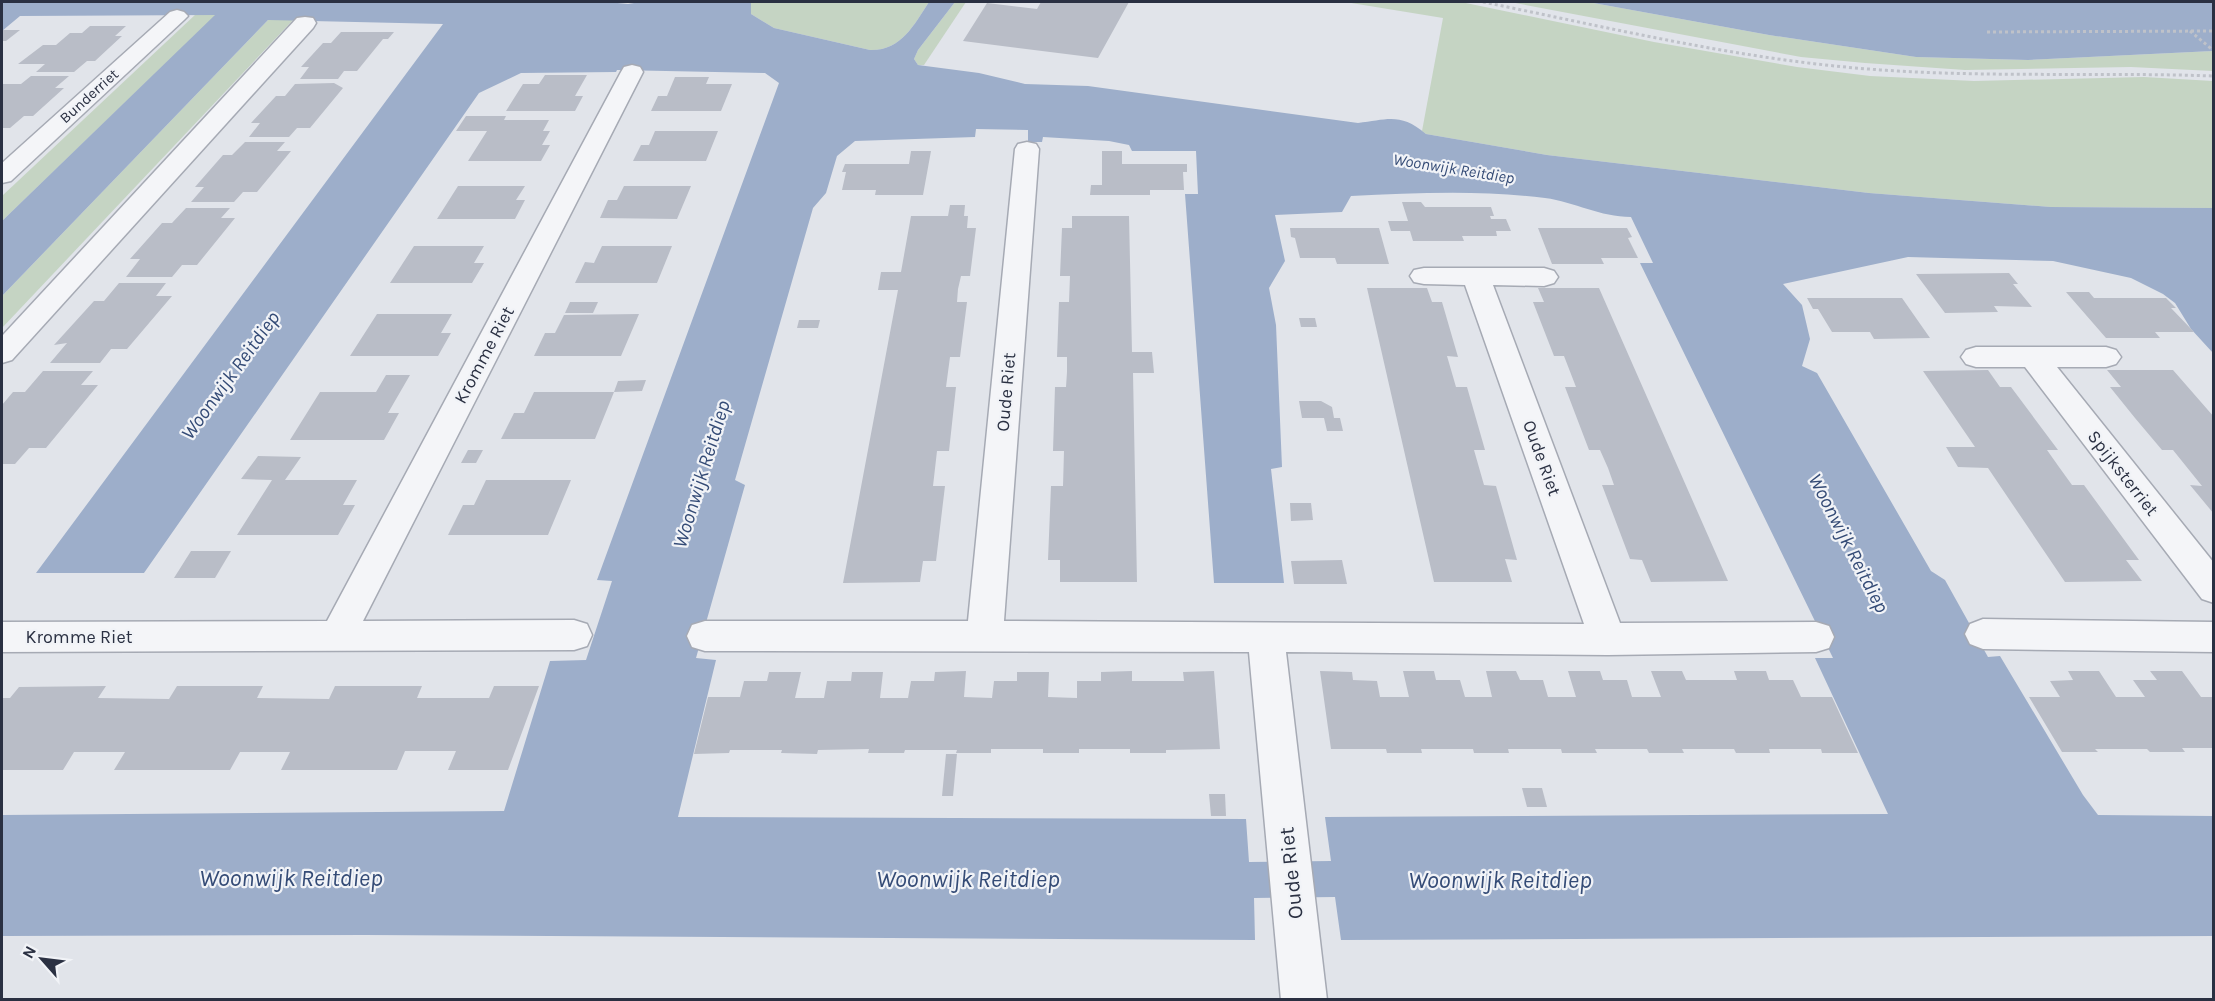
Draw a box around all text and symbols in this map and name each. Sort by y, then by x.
street label: Bunderriet [56,65,122,127]
water label: Woonwijk Reitdiep [1392,150,1516,188]
street label: Kromme Riet [449,302,519,407]
water label: Woonwijk Reitdiep [176,306,285,444]
street label: Oude Riet [992,351,1020,432]
water label: Woonwijk Reitdiep [668,397,735,551]
street label: Oude Riet [1518,417,1566,499]
street label: Spijksterriet [2083,426,2163,520]
water label: Woonwijk Reitdiep [1804,470,1894,617]
street label: Kromme Riet [26,626,133,648]
street label: Oude Riet [1274,826,1308,920]
water label: Woonwijk Reitdiep [199,864,383,892]
water label: Woonwijk Reitdiep [876,865,1060,893]
water label: Woonwijk Reitdiep [1408,866,1592,894]
north arrow [12,929,72,989]
text: N [18,943,40,962]

